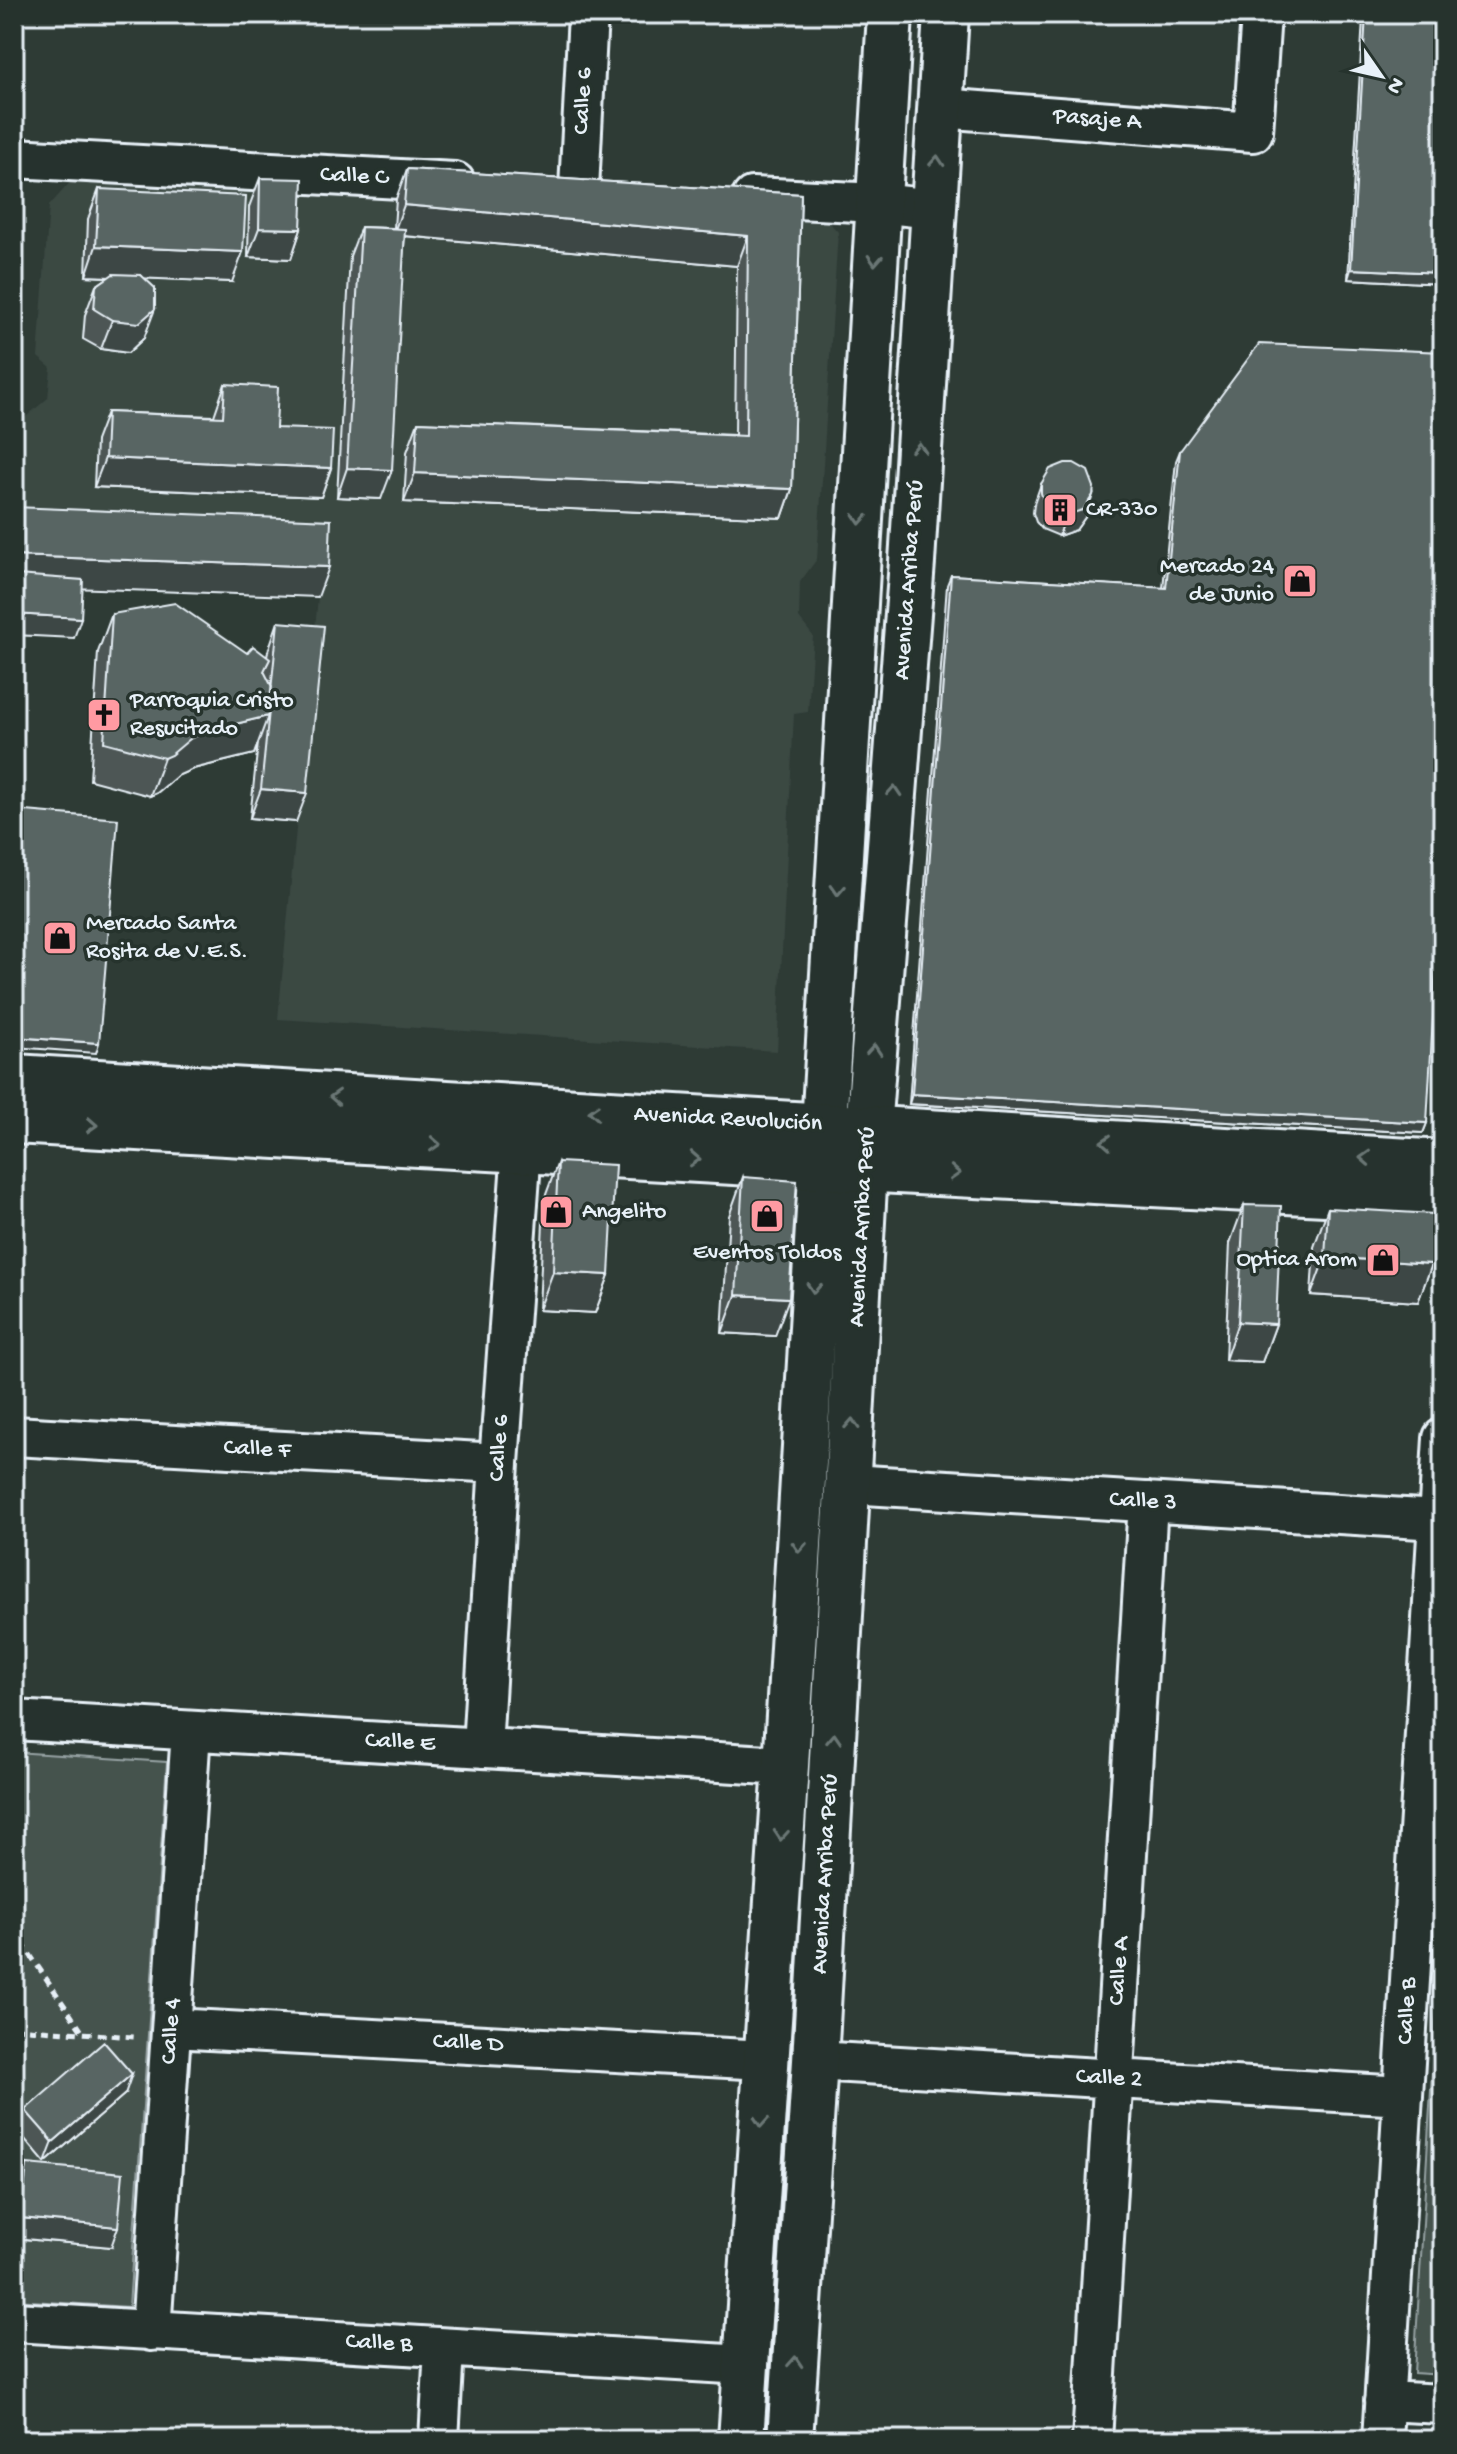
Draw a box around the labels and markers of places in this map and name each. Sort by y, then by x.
building icon: CR-330 [1041,491,1079,529]
place label: CR-330 [1086,496,1158,525]
place label: Mercado 24 de Junio [1160,553,1275,610]
shop icon: Mercado 24 de Junio [1281,562,1319,600]
place label: Parroquia Cristo Resucitado [129,687,294,744]
church icon: Parroquia Cristo Resucitado [85,696,123,734]
place label: Mercado Santa Rosita de V.E.S. [86,910,248,967]
shop icon: Mercado Santa Rosita de V.E.S. [41,919,79,957]
shop icon: Angelito [537,1193,575,1231]
shop icon: Eventos Toldos [748,1197,786,1235]
place label: Angelito [582,1198,666,1227]
place label: Eventos Toldos [693,1239,842,1268]
shop icon: Optica Arom [1364,1241,1402,1279]
place label: Optica Arom [1236,1246,1357,1275]

